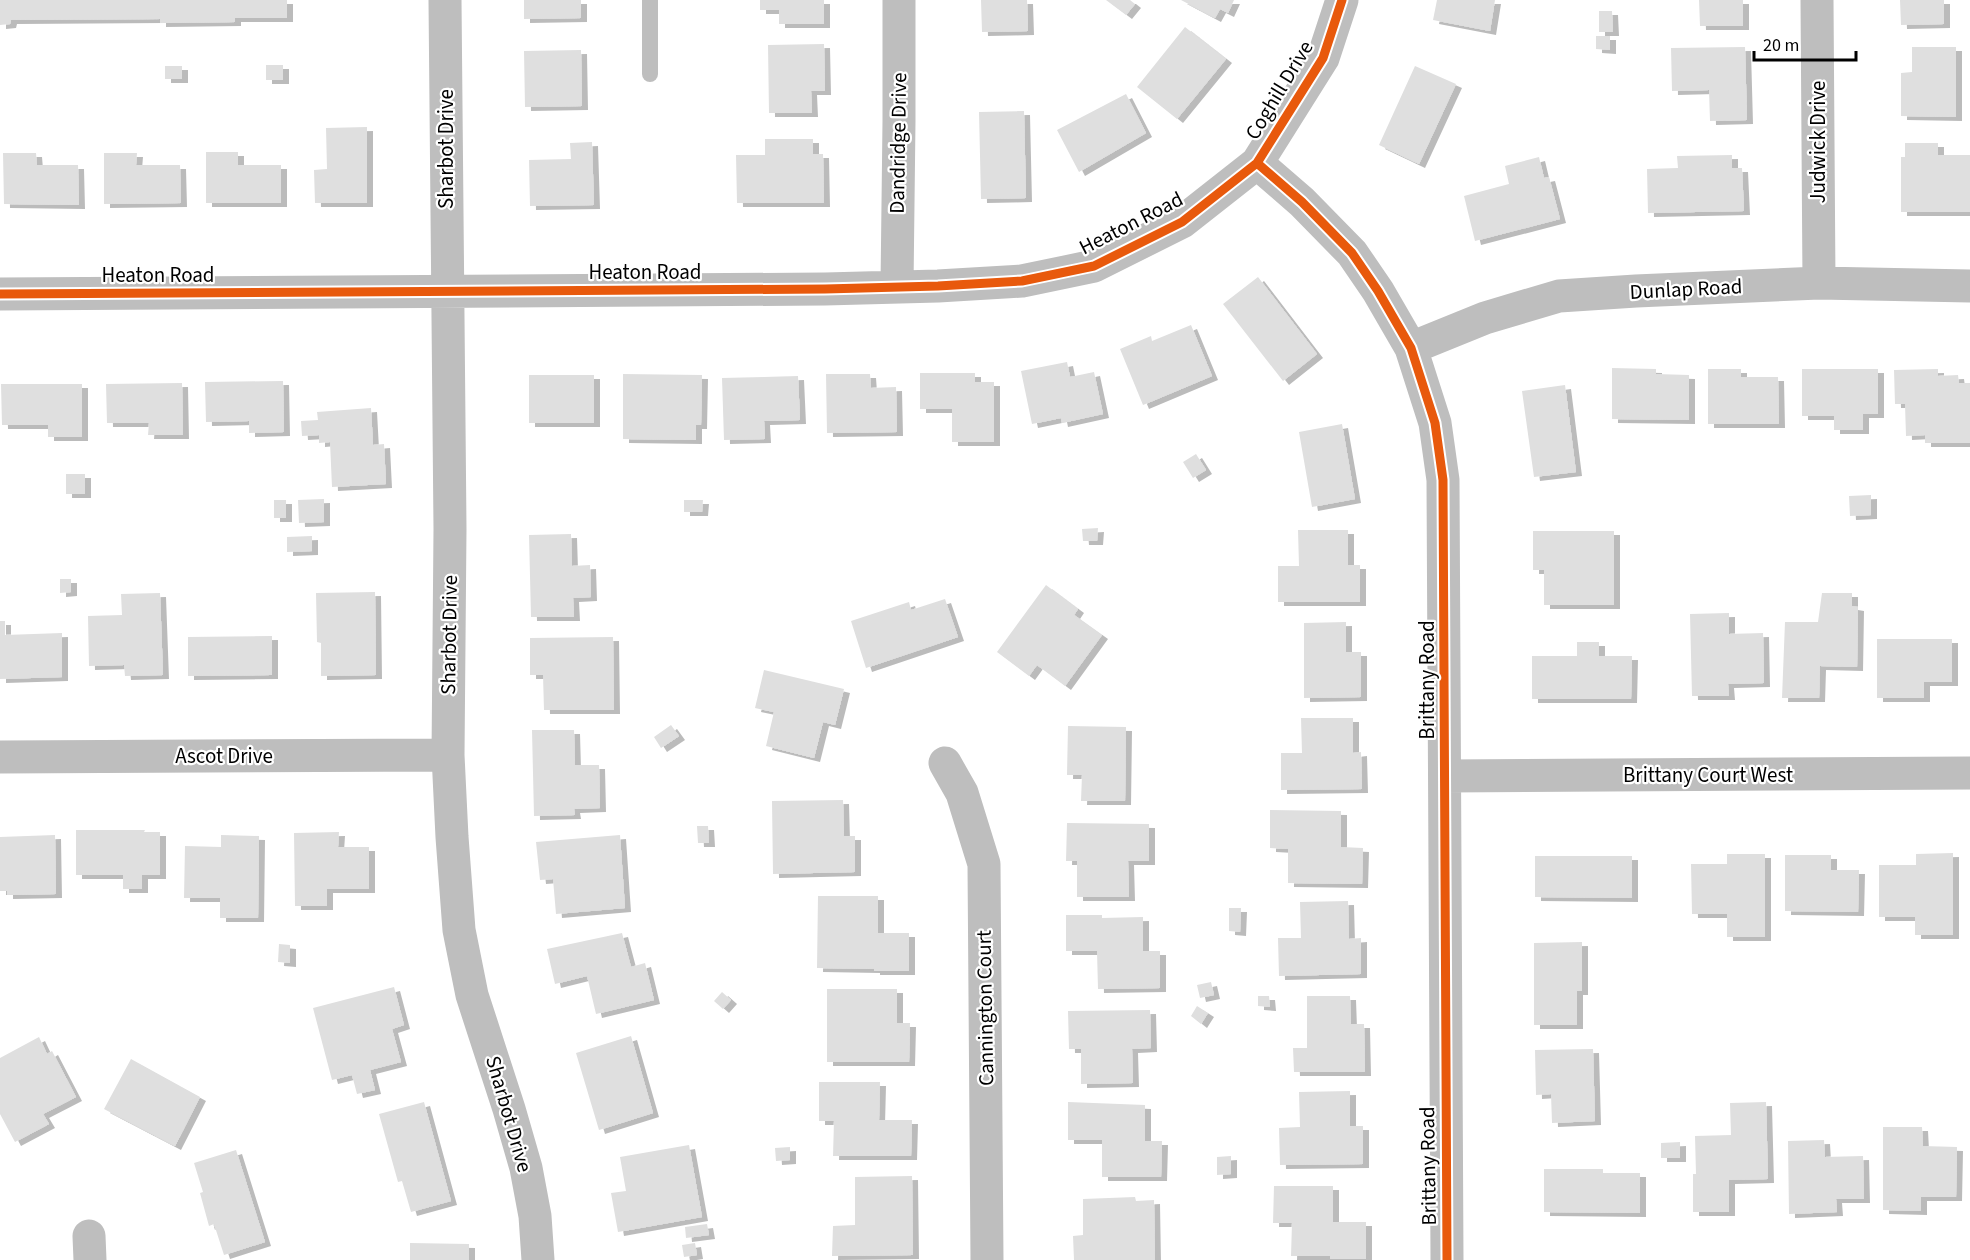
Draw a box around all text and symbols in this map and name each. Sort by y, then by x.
scale bar [1754,24,1856,62]
text: 20 m [1763,33,1799,58]
street label: Coghill Drive [1238,35,1320,145]
street label: Dandridge Drive [882,72,914,214]
street label: Judwick Drive [1803,80,1833,204]
street label: Sharbot Drive [431,89,461,209]
street label: Heaton Road [1074,184,1188,262]
street label: Heaton Road [588,257,702,287]
street label: Heaton Road [101,260,215,290]
street label: Dunlap Road [1629,271,1743,307]
street label: Sharbot Drive [433,575,465,695]
street label: Brittany Road [1412,620,1442,740]
street label: Ascot Drive [175,741,273,771]
street label: Brittany Court West [1623,760,1793,790]
street label: Cannington Court [969,930,1001,1086]
street label: Sharbot Drive [478,1052,540,1176]
street label: Brittany Road [1412,1106,1444,1226]

